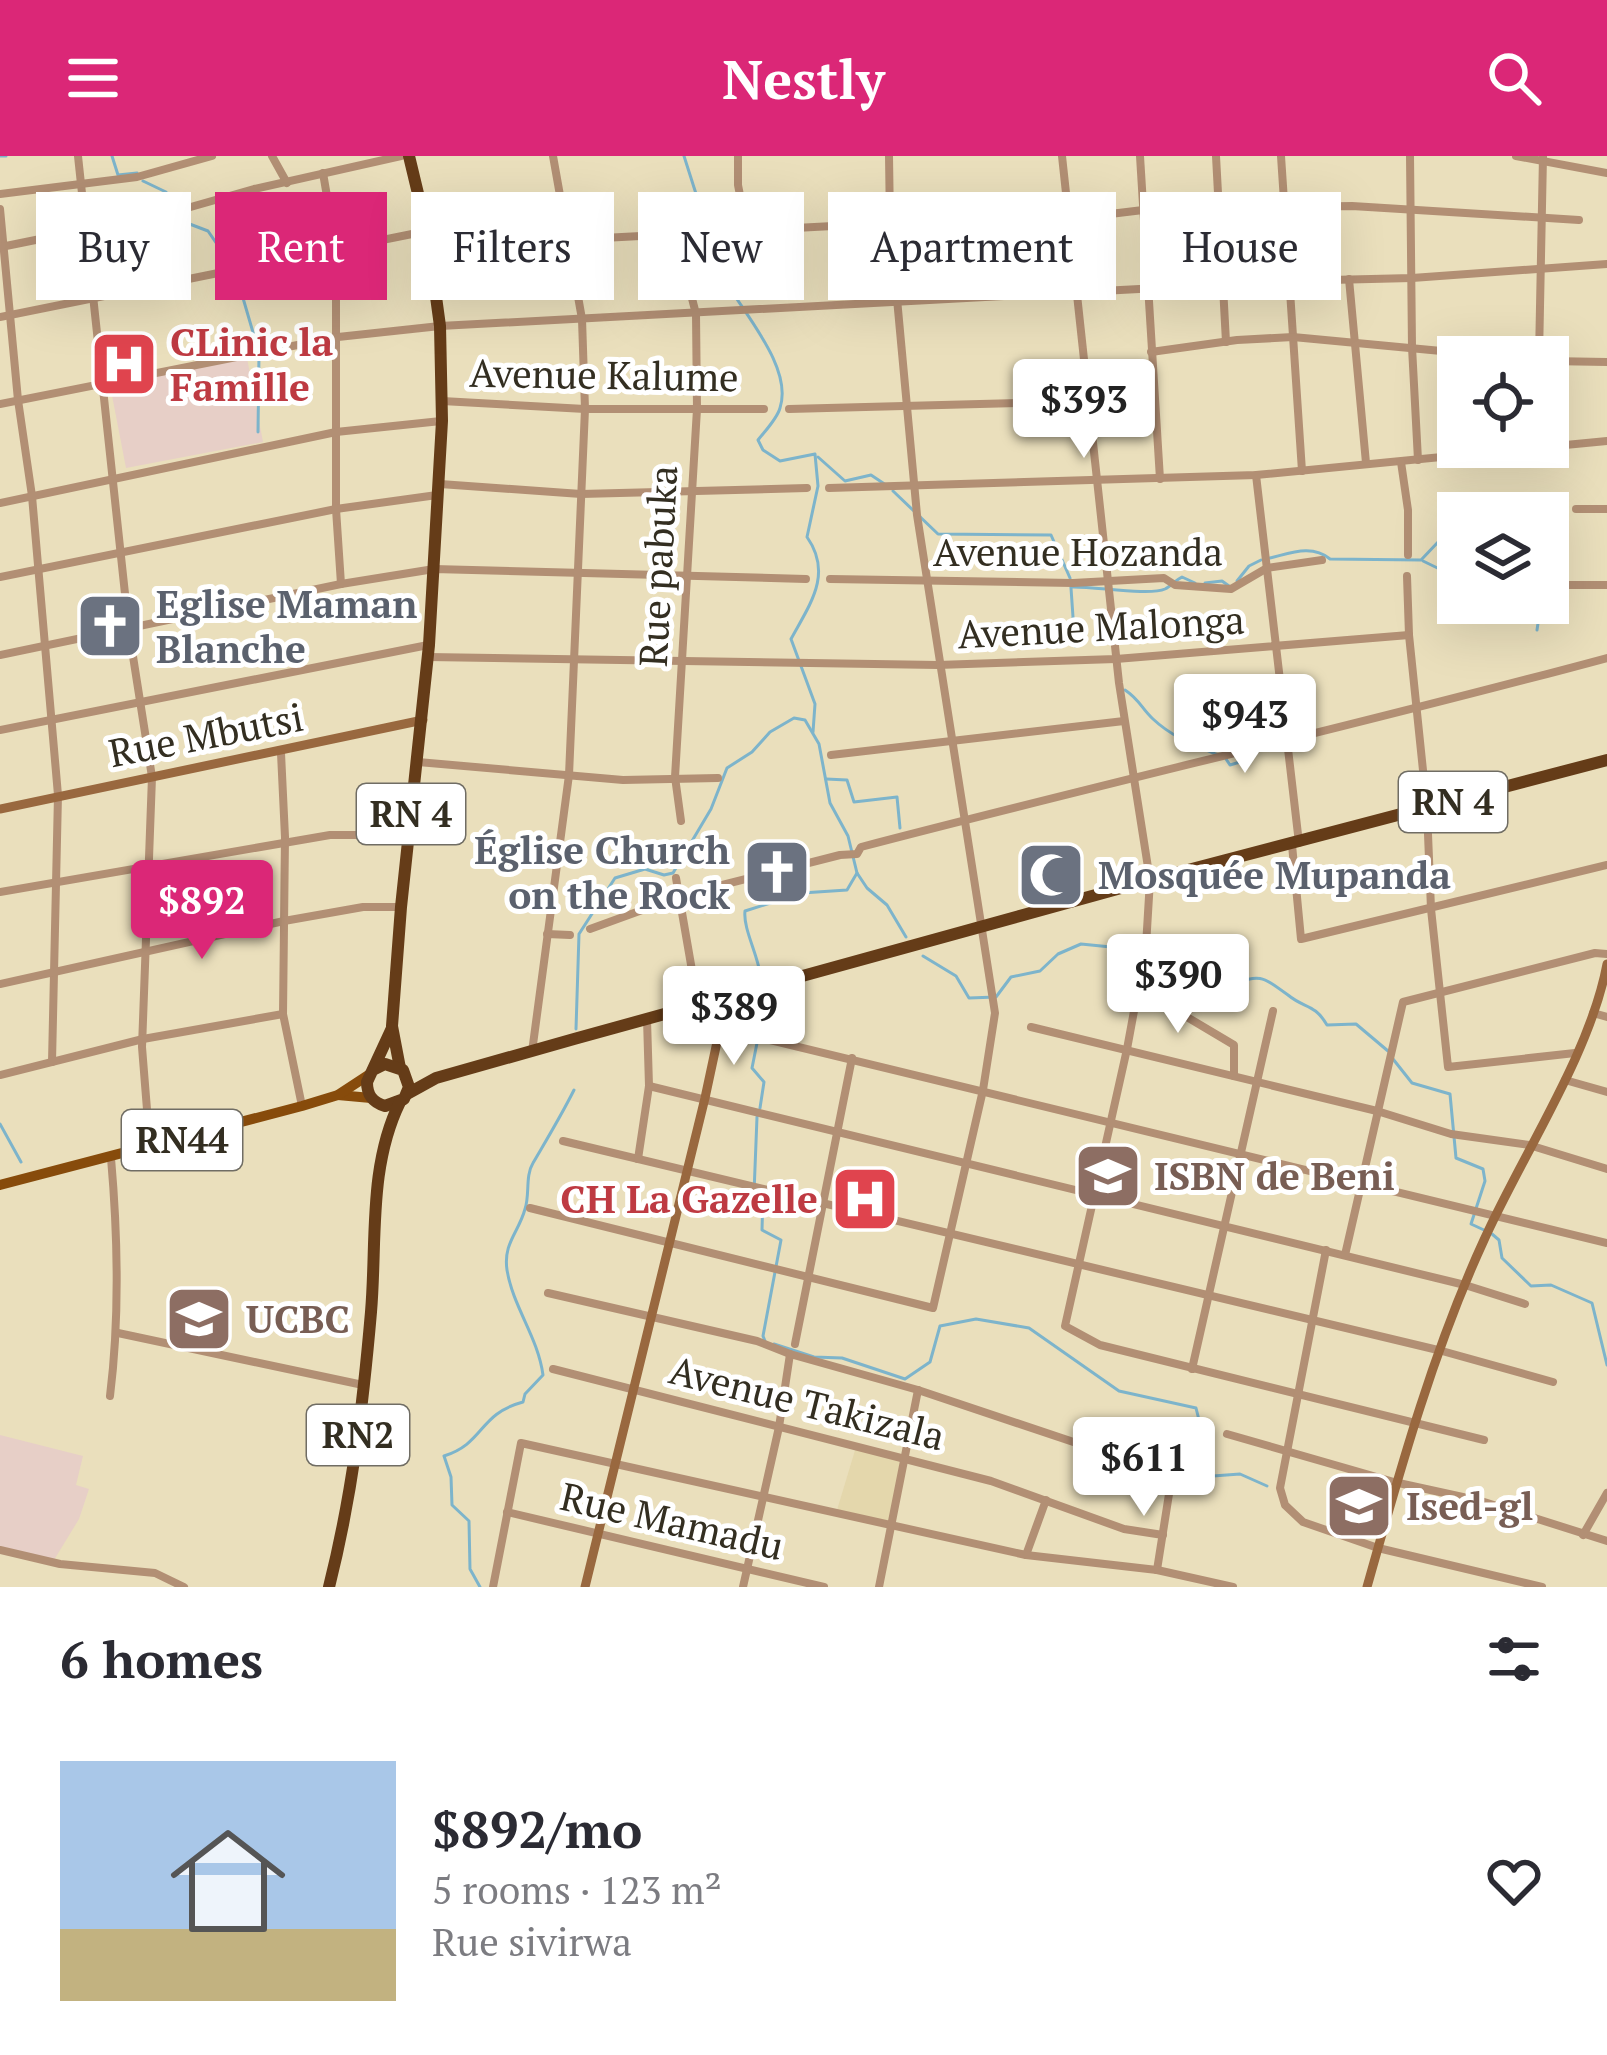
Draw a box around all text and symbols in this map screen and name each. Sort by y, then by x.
text: Nestly [722,43,885,114]
icon: menu [60,45,126,111]
icon: search [1481,45,1547,111]
chip: Buy [36,192,191,300]
chip: Rent [215,192,387,300]
chip: Filters [411,192,614,300]
chip: New [638,192,804,300]
chip: Apartment [828,192,1116,300]
chip: House [1140,192,1341,300]
place label: CLinic la Famille [170,315,334,412]
hospital icon: CLinic la Famille [89,329,159,399]
map controls [1437,336,1569,624]
button: locate [1437,336,1569,468]
street label: Avenue Kalume [469,346,739,402]
pin: $393 [1013,359,1155,461]
text: $393 [1040,372,1128,424]
street label: Rue pabuka [626,464,688,668]
button: layers [1437,492,1569,624]
street label: Avenue Hozanda [933,525,1223,577]
place label: Eglise Maman Blanche [156,577,417,674]
church icon: Eglise Maman Blanche [75,591,145,661]
street label: Avenue Malonga [956,593,1246,659]
pin: $943 [1174,674,1316,776]
text: $943 [1201,687,1289,739]
street label: Rue Mbutsi [104,690,307,778]
road number: RN 4 [1399,772,1507,832]
road number: RN 4 [357,784,465,844]
place label: Église Church on the Rock [474,823,730,920]
church icon: Église Church on the Rock [742,837,812,907]
mosque icon: Mosquée Mupanda [1016,840,1086,910]
place label: Mosquée Mupanda [1098,848,1451,900]
pin: $892 [131,860,273,962]
text: $892 [158,873,246,925]
pin: $390 [1107,934,1249,1036]
text: $390 [1134,947,1222,999]
pin: $389 [663,966,805,1068]
text: $389 [690,979,778,1031]
road number: RN44 [122,1110,242,1170]
school or university icon: ISBN de Beni [1073,1141,1143,1211]
place label: ISBN de Beni [1154,1149,1395,1201]
hospital icon: CH La Gazelle [830,1164,900,1234]
place label: CH La Gazelle [560,1172,818,1224]
school or university icon: UCBC [164,1284,234,1354]
place label: UCBC [246,1292,350,1344]
street label: Avenue Takizala [664,1343,950,1461]
road number: RN2 [307,1405,409,1465]
pin: $611 [1073,1417,1215,1519]
text: $611 [1100,1430,1188,1482]
street label: Rue Mamadu [556,1469,789,1571]
school or university icon: Ised-gl [1324,1471,1394,1541]
place label: Ised-gl [1406,1479,1534,1531]
text: 6 homes [60,1625,263,1693]
icon: filters [1481,1626,1547,1692]
text: $892/mo [432,1795,642,1863]
icon: home [156,1809,300,1953]
icon: heart [1481,1848,1547,1914]
text: 5 rooms · 123 m² [432,1863,722,1915]
text: Rue sivirwa [432,1915,632,1967]

